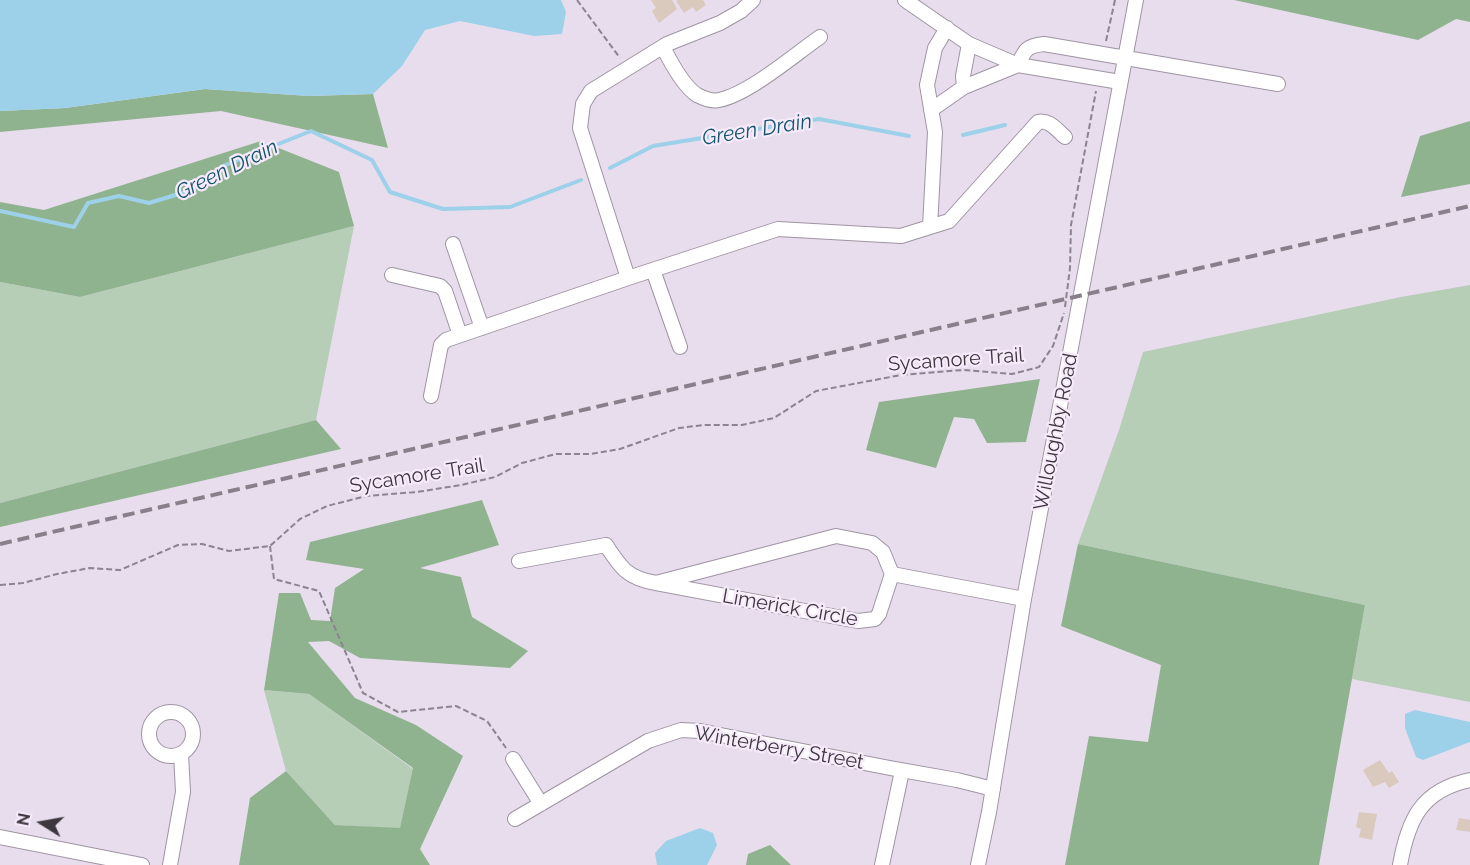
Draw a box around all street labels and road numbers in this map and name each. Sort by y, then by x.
street label: Sycamore Trail [887,343,1025,377]
street label: Willoughby Road [1029,351,1083,513]
street label: Sycamore Trail [348,454,486,498]
street label: Limerick Circle [720,584,860,632]
street label: Winterberry Street [692,721,866,775]

